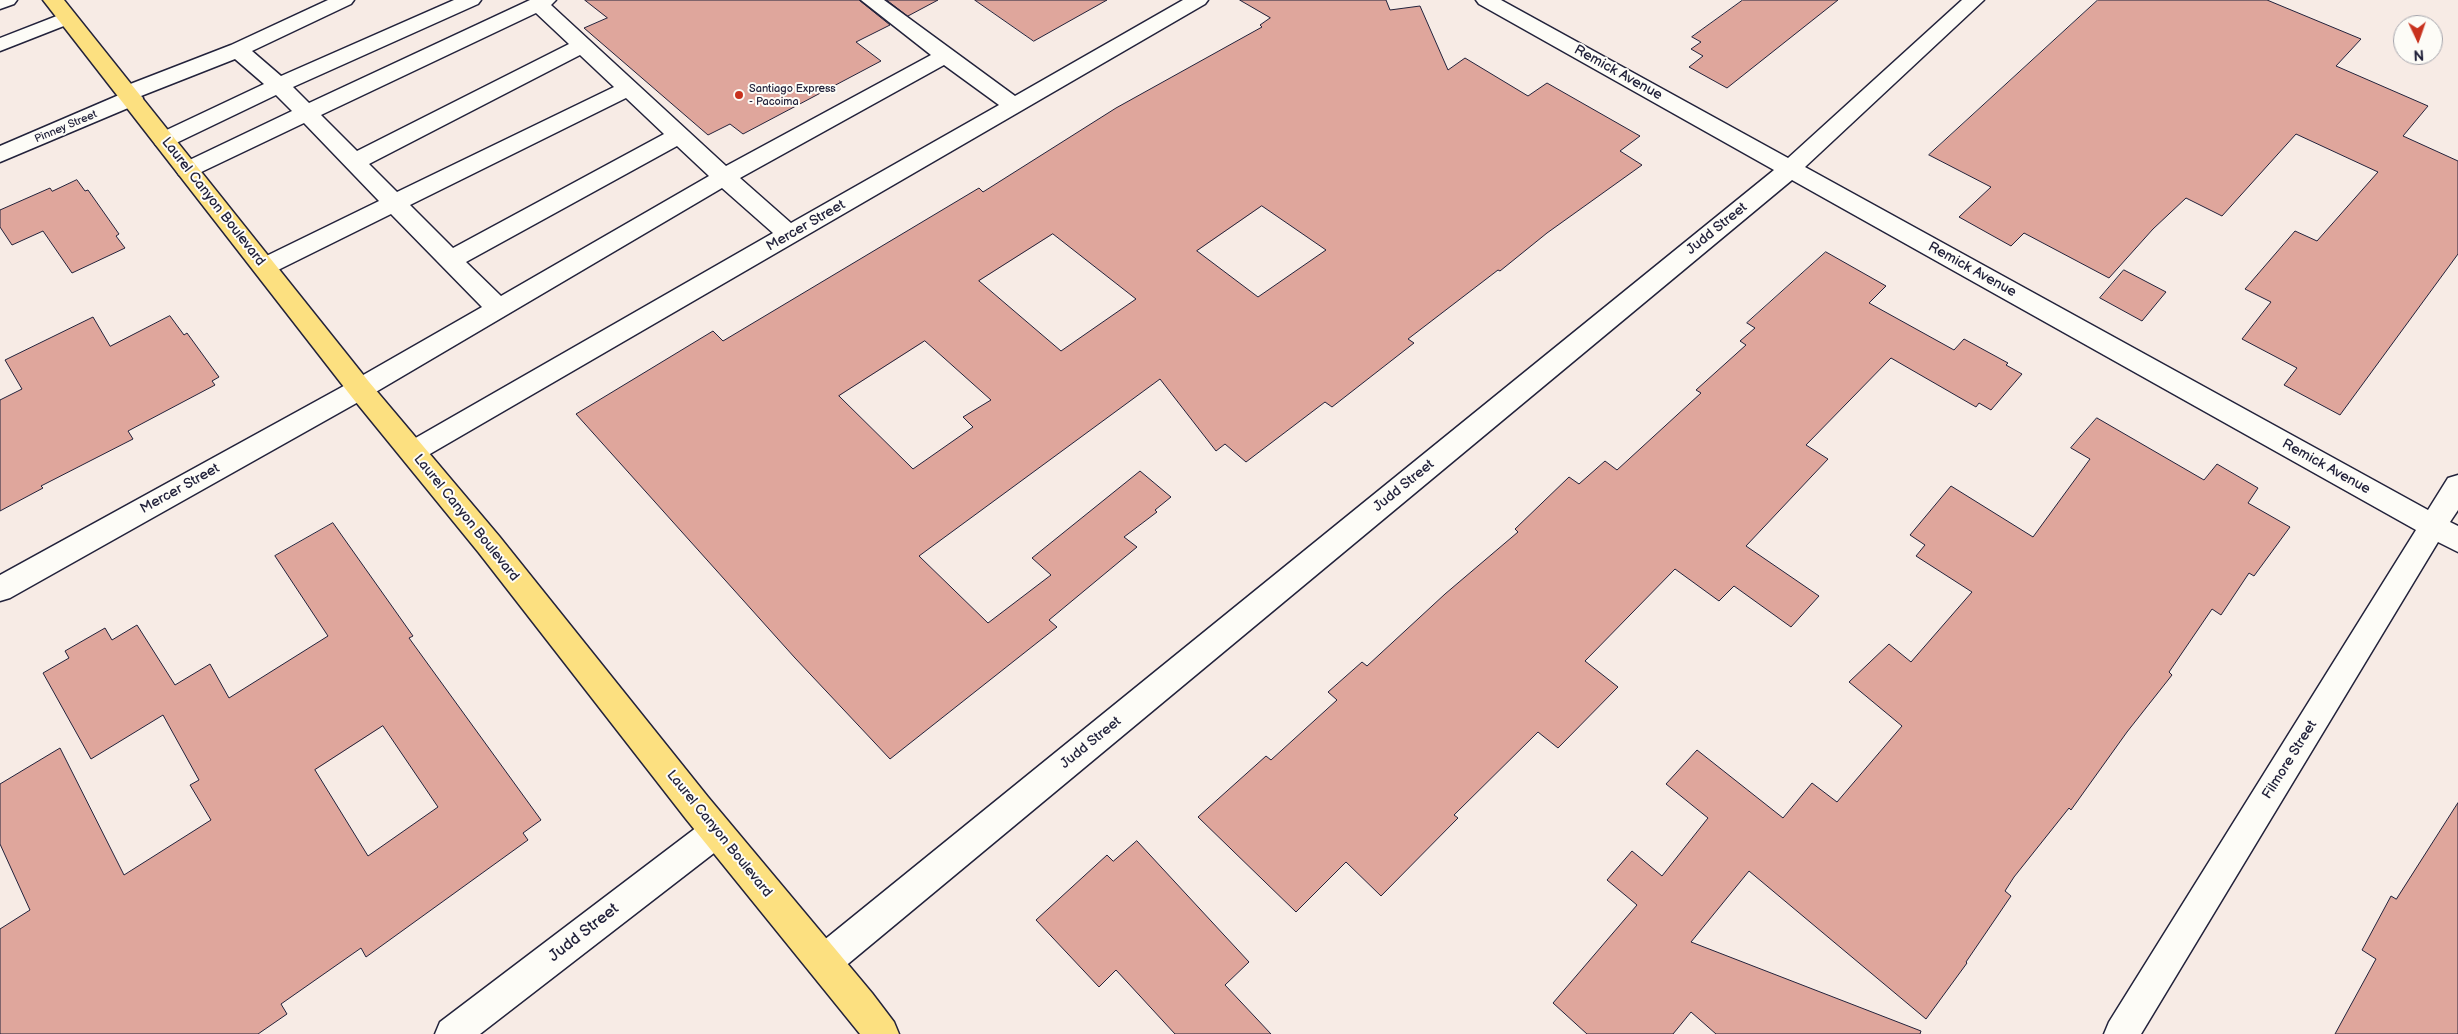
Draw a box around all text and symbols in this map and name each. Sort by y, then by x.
north arrow [2393,15,2443,65]
street label: Remick Avenue [1571,42,1665,104]
text: N [2413,46,2424,63]
place label: Santiago Express - Pacoima [749,82,836,108]
marker: Santiago Express - Pacoima [733,89,745,101]
street label: Pinney Street [33,108,99,146]
street label: Laurel Canyon Boulevard [158,134,268,270]
street label: Mercer Street [764,197,848,255]
street label: Judd Street [1683,199,1751,259]
street label: Remick Avenue [1925,239,2019,301]
street label: Remick Avenue [2279,436,2373,498]
street label: Laurel Canyon Boulevard [410,451,522,585]
street label: Judd Street [1370,456,1438,516]
street label: Mercer Street [137,460,223,518]
street label: Judd Street [1057,713,1125,773]
street label: Filmore Street [2259,718,2321,802]
street label: Laurel Canyon Boulevard [663,767,775,901]
street label: Judd Street [545,900,623,966]

